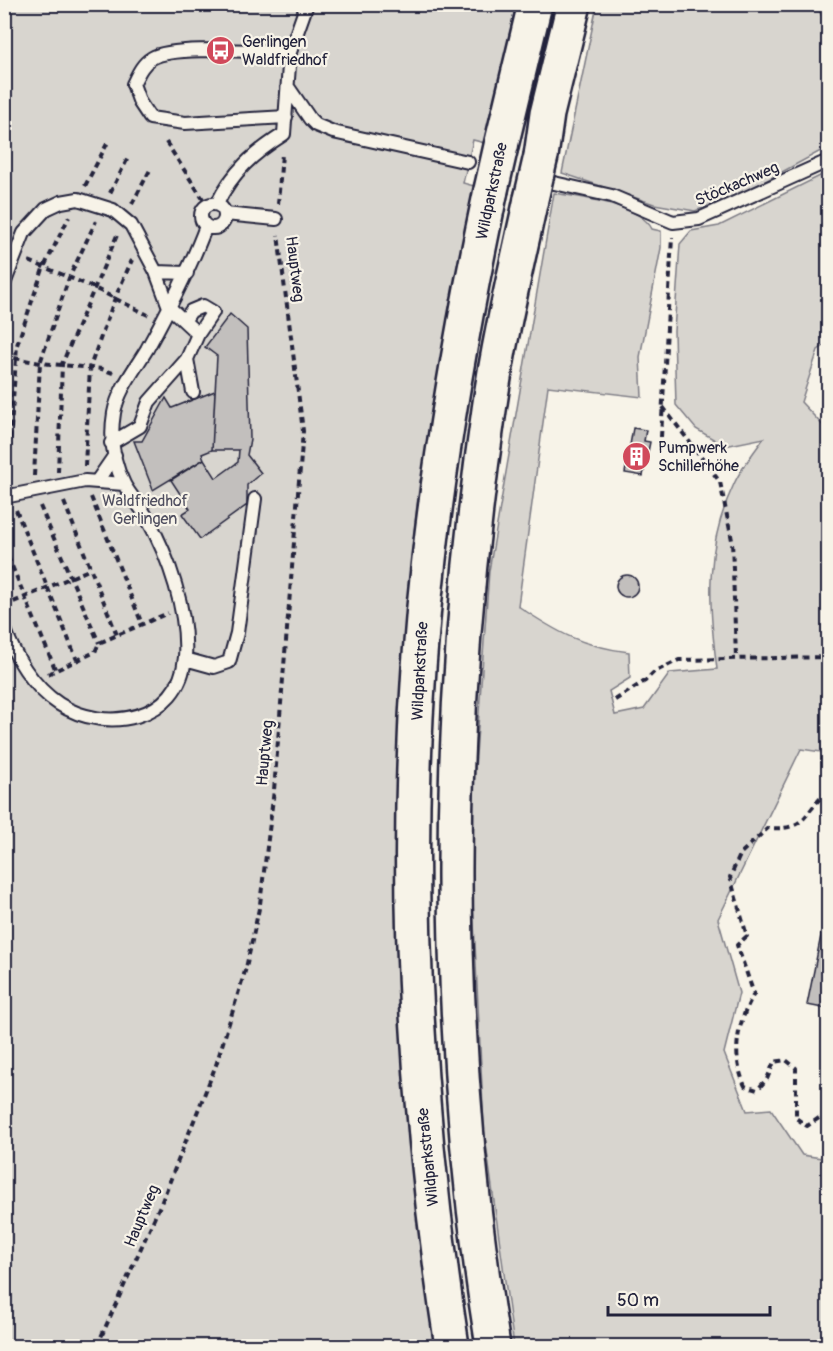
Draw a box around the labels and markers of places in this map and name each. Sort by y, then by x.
place label: Gerlingen Waldfriedhof [242,32,329,70]
bus stop icon: Gerlingen Waldfriedhof [205,35,237,67]
place label: Pumpwerk Schillerhöhe [658,438,739,476]
building icon: Pumpwerk Schillerhöhe [621,441,653,473]

